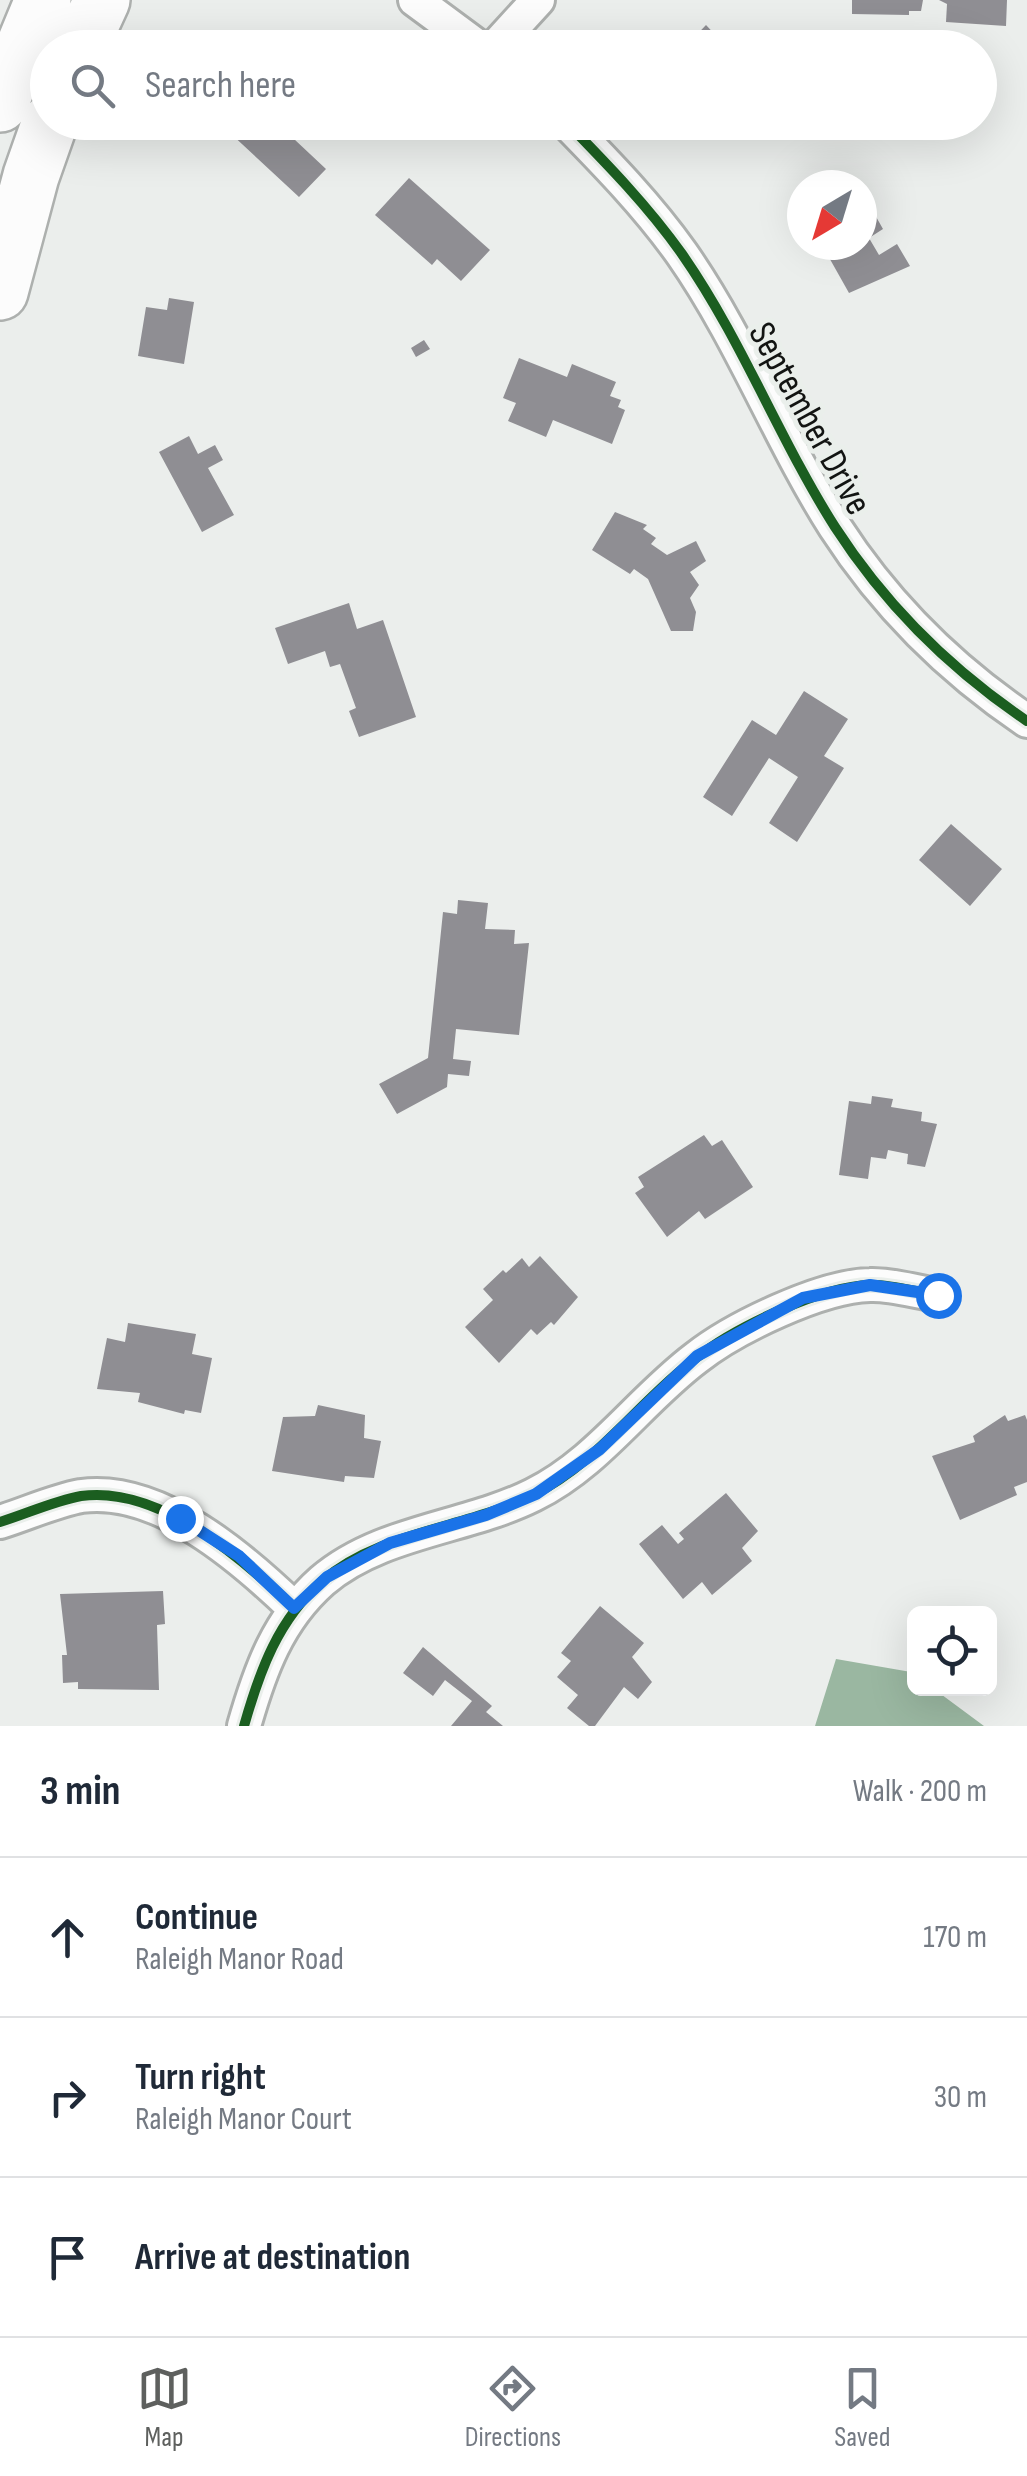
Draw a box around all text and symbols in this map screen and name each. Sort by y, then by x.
search box [30,30,997,140]
icon: search [65,58,120,113]
text: Search here [145,63,296,108]
north arrow [787,170,877,260]
street label: September Drive [738,315,881,523]
route start [916,1273,962,1319]
route end [158,1496,204,1542]
map controls [907,1606,997,1696]
button: locate [907,1606,997,1696]
text: 3 min [40,1766,120,1817]
text: Walk · 200 m [853,1772,987,1811]
text: Continue [135,1895,258,1940]
icon: ahead [40,1910,95,1965]
text: 170 m [923,1918,987,1957]
text: Raleigh Manor Road [135,1940,344,1979]
text: Turn right [135,2055,266,2100]
icon: right [40,2070,95,2125]
text: 30 m [934,2078,987,2117]
text: Raleigh Manor Court [135,2100,352,2139]
icon: arrive [40,2230,95,2285]
text: Arrive at destination [135,2235,410,2280]
tab: Map [137,2361,192,2454]
tab: Directions [465,2361,561,2454]
tab: Saved [834,2361,890,2454]

